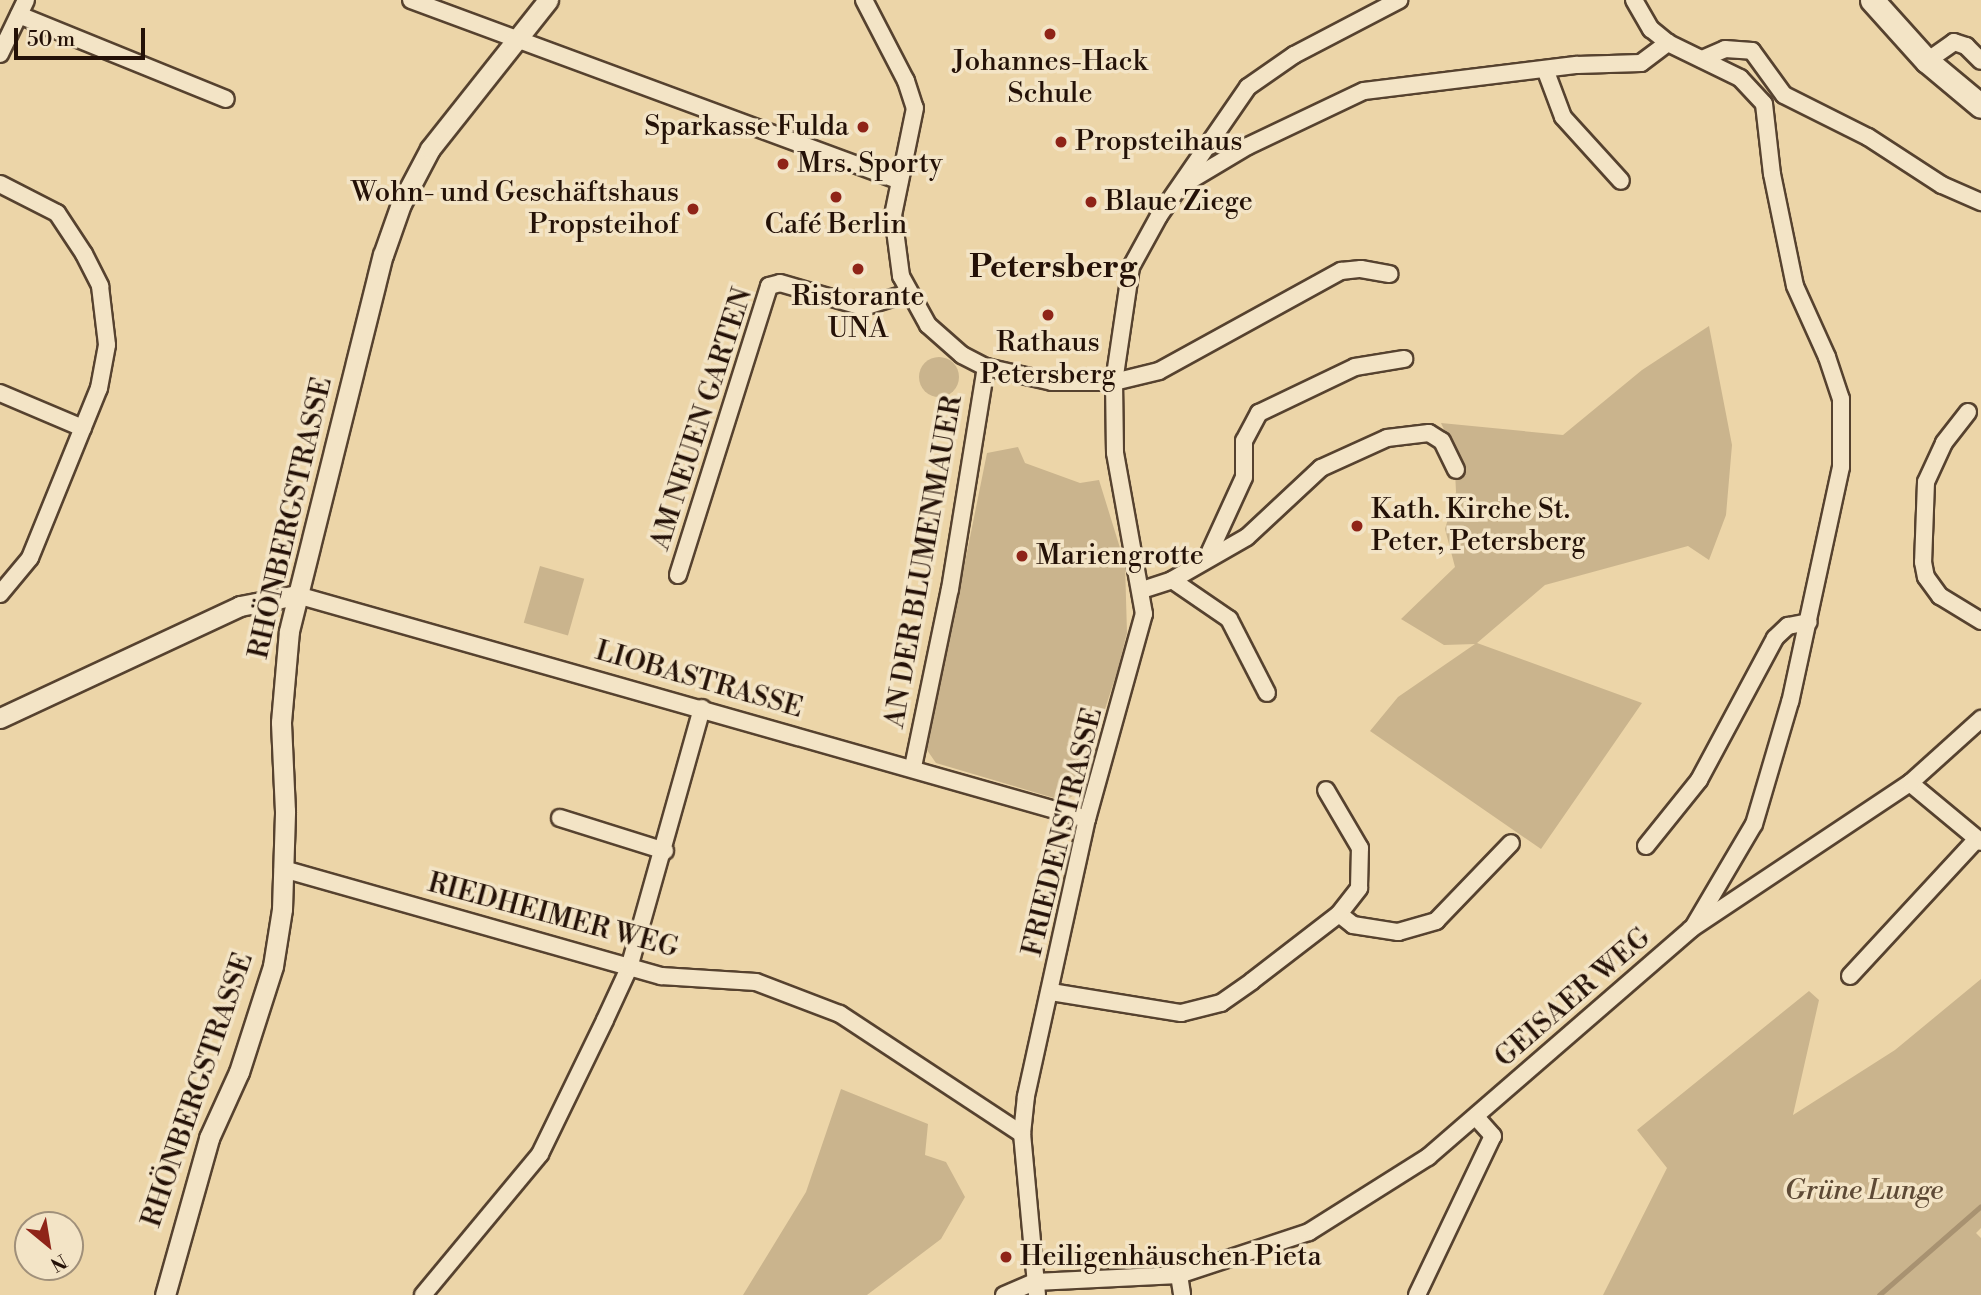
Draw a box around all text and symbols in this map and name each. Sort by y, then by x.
scale bar [18,14,149,58]
marker: Johannes-Hack Schule [1042,26,1058,42]
text: 50 m [27,27,75,53]
place label: Johannes-Hack Schule [953,45,1147,111]
place label: Sparkasse Fulda [644,110,849,144]
marker: Sparkasse Fulda [855,119,871,135]
place label: Propsteihaus [1075,125,1242,159]
marker: Propsteihaus [1053,134,1069,150]
place label: Mrs. Sporty [797,147,943,181]
marker: Mrs. Sporty [775,156,791,172]
place label: Wohn- und Geschäftshaus Propsteihof [351,176,679,242]
place label: Blaue Ziege [1105,185,1253,219]
marker: Café Berlin [828,189,844,205]
marker: Blaue Ziege [1083,194,1099,210]
marker: Wohn- und Geschäftshaus Propsteihof [685,201,701,217]
place label: Café Berlin [765,208,907,242]
district label: Petersberg [969,248,1137,286]
marker: Ristorante UNA [850,261,866,277]
place label: Ristorante UNA [791,280,925,346]
street label: AM NEUEN GARTEN [644,284,760,554]
marker: Rathaus Petersberg [1040,307,1056,323]
place label: Rathaus Petersberg [980,326,1116,392]
street label: RHÖNBERGSTRASSE [242,374,340,662]
street label: AN DER BLUMENMAUER [878,393,970,731]
place label: Kath. Kirche St. Peter, Petersberg [1371,493,1586,559]
marker: Kath. Kirche St. Peter, Petersberg [1349,518,1365,534]
place label: Mariengrotte [1036,539,1204,573]
marker: Mariengrotte [1014,548,1030,564]
street label: LIOBASTRASSE [591,634,807,726]
street label: FRIEDENSTRASSE [1016,704,1110,960]
street label: RIEDHEIMER WEG [424,866,682,966]
street label: GEISAER WEG [1488,921,1658,1075]
street label: RHÖNBERGSTRASSE [135,948,261,1232]
park label: Grüne Lunge [1785,1174,1943,1208]
north arrow [14,1211,84,1281]
place label: Heiligenhäuschen Pieta [1020,1240,1322,1274]
text: N [46,1248,71,1277]
marker: Heiligenhäuschen Pieta [998,1249,1014,1265]

